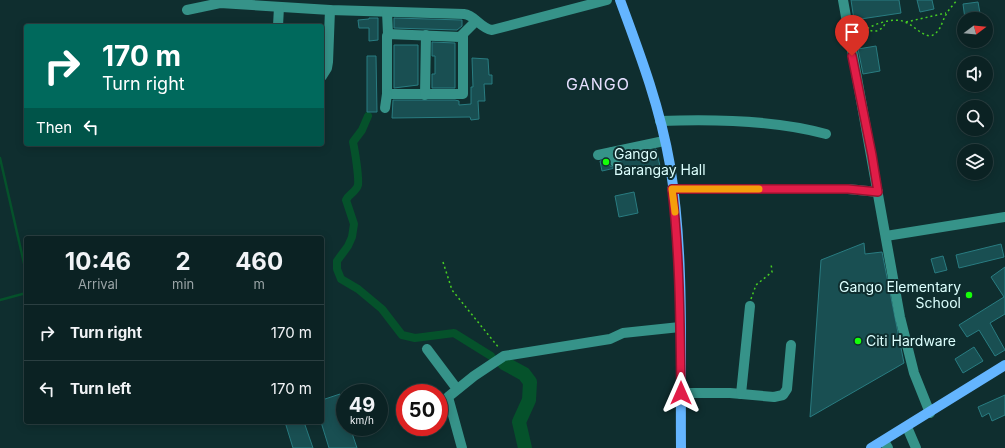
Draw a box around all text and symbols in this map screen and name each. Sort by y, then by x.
north arrow [957,12,993,48]
map controls [957,12,993,180]
pin [835,15,869,56]
icon: arrive [841,21,863,43]
text: 170 m [102,39,181,73]
icon: right [36,40,88,92]
button: sound [957,56,993,92]
text: Turn right [102,73,185,94]
district label: GANGO [566,74,630,94]
button: search [957,100,993,136]
icon: left [80,116,102,138]
text: Then [36,118,72,137]
button: layers [957,144,993,180]
place label: Gango Barangay Hall [614,145,706,178]
marker: Gango Barangay Hall [601,157,611,167]
text: 10:46 [65,247,131,276]
text: 2 [176,247,191,276]
text: 460 [235,247,283,276]
text: Arrival [78,276,118,292]
text: min [172,276,194,292]
text: m [253,276,265,292]
place label: Gango Elementary School [839,278,961,311]
marker: Gango Elementary School [964,290,974,300]
icon: right [36,322,58,344]
text: Turn right [70,323,142,342]
text: 170 m [271,323,312,342]
place label: Citi Hardware [866,332,956,349]
marker: Citi Hardware [853,336,863,346]
position arrow [660,372,702,414]
icon: left [36,378,58,400]
text: Turn left [70,379,131,398]
text: 170 m [271,379,312,398]
speed limit sign: 50 [396,384,448,436]
text: 49 [349,393,375,417]
text: km/h [350,414,374,426]

